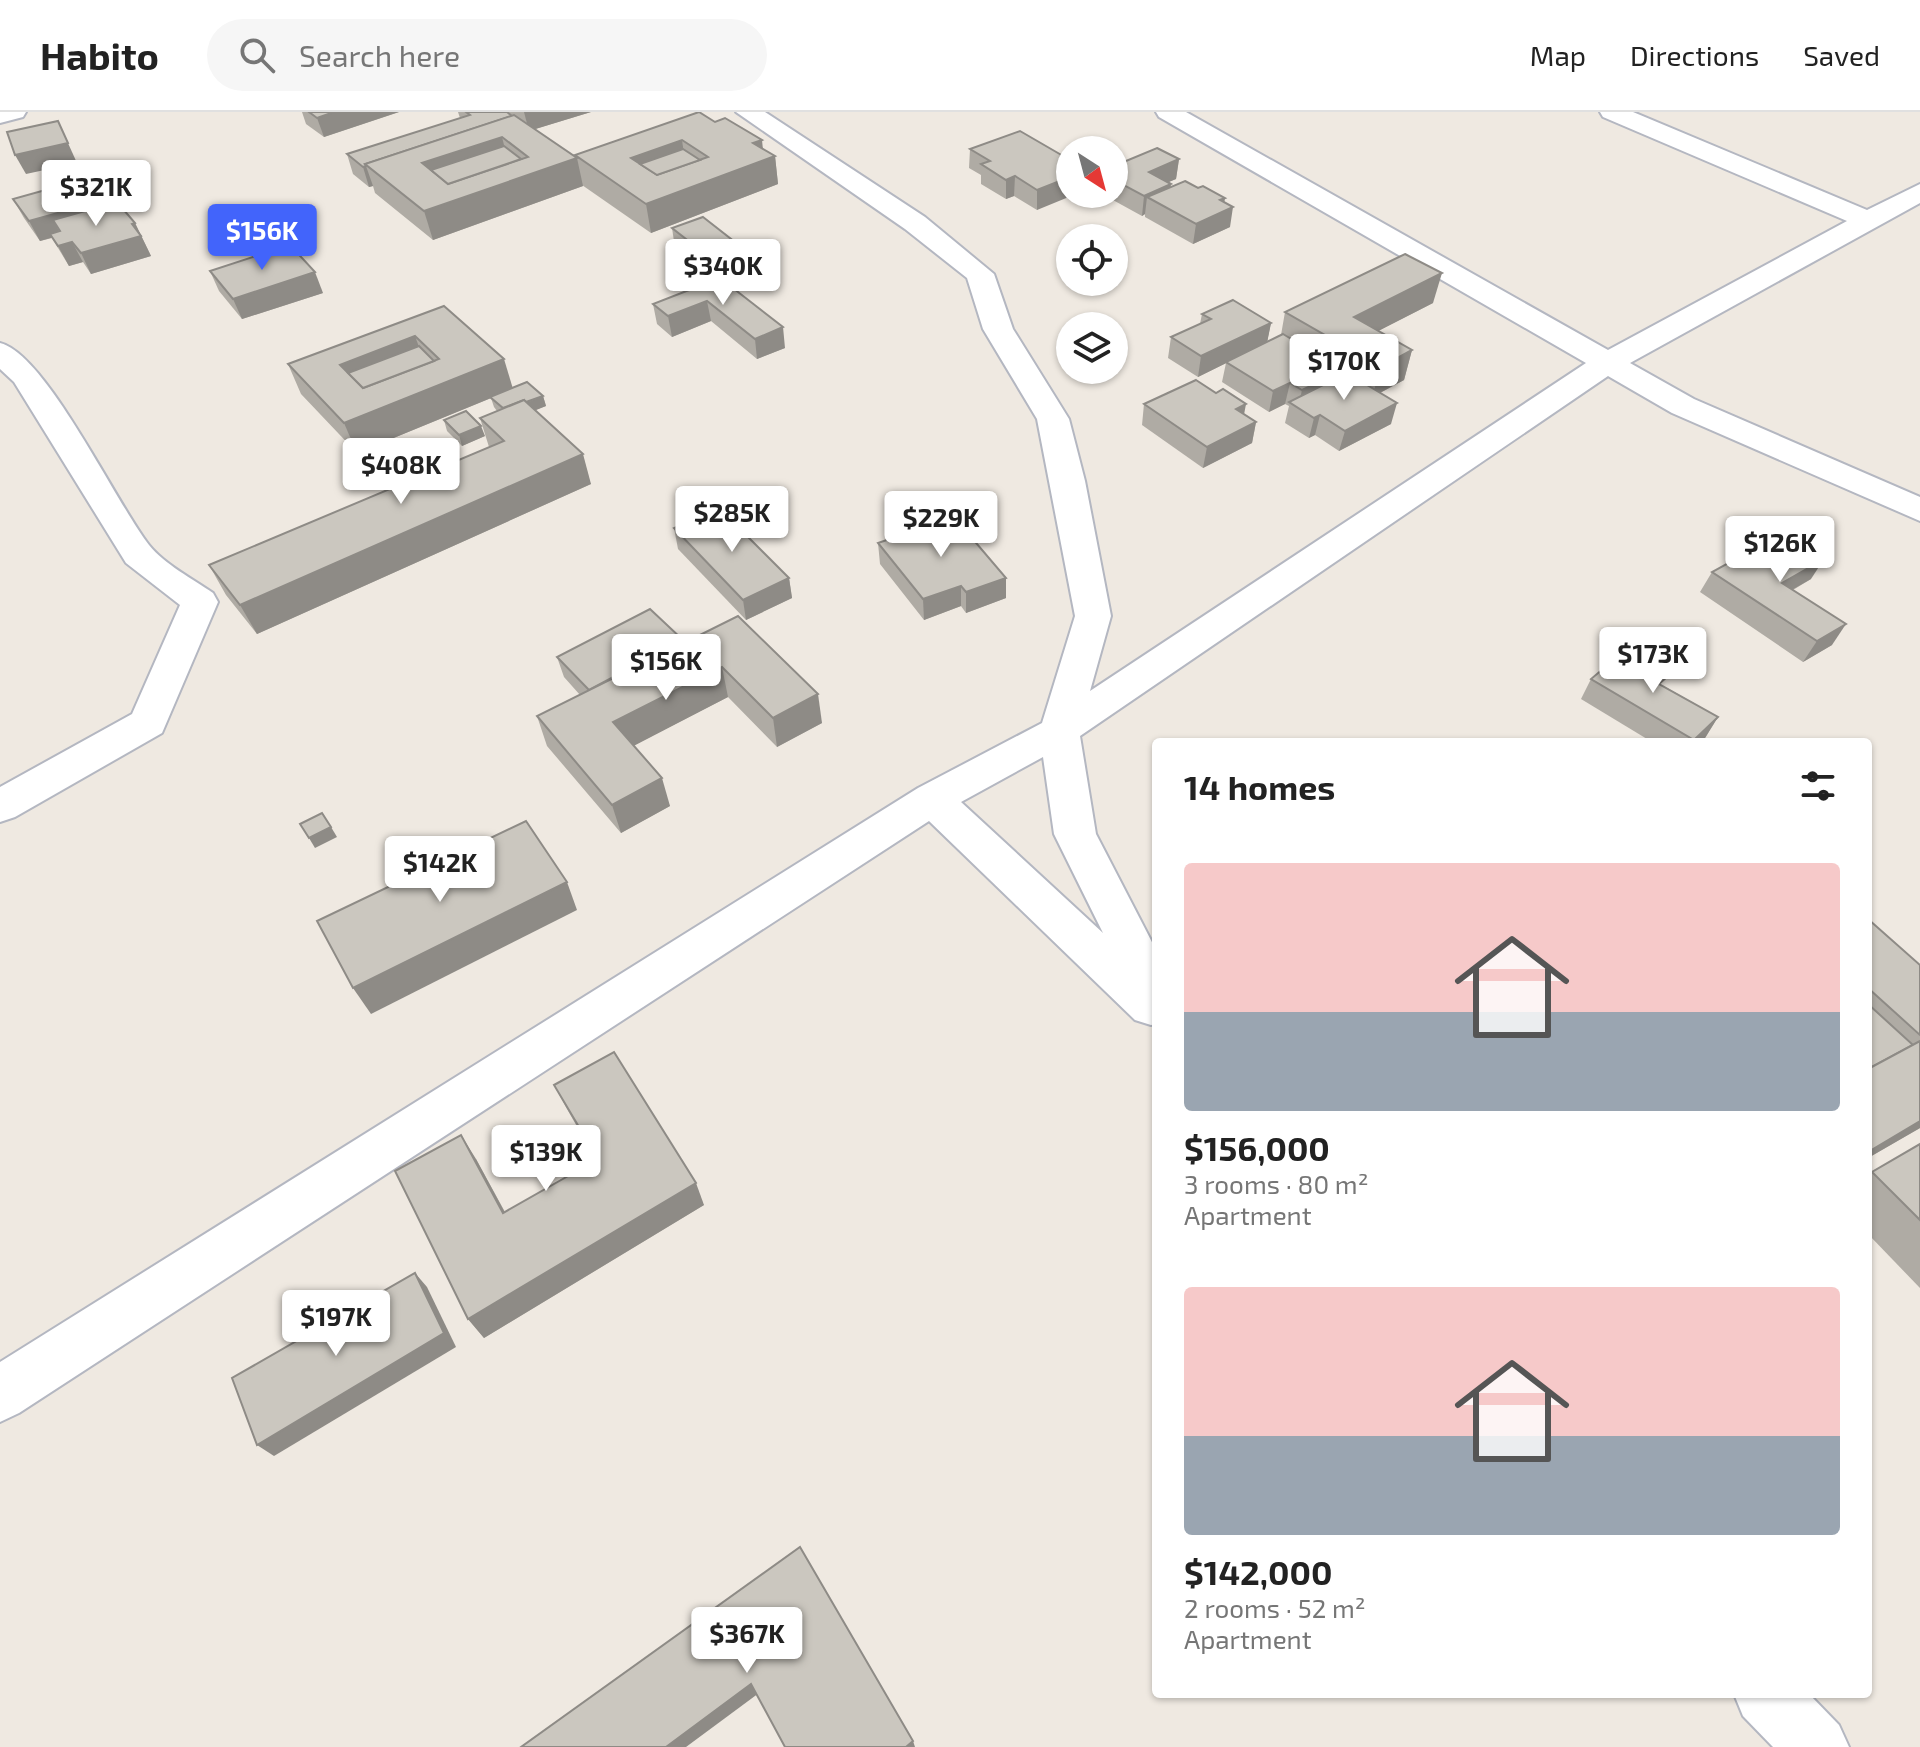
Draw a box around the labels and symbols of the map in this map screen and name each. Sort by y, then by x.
north arrow [1056,136,1128,208]
pin: $321K [40,160,152,228]
pin: $156K [206,204,318,272]
pin: $340K [667,239,779,307]
pin: $170K [1288,334,1400,402]
pin: $408K [345,438,457,506]
pin: $285K [676,486,788,554]
pin: $229K [885,491,997,559]
pin: $126K [1724,516,1836,584]
pin: $173K [1597,627,1709,695]
pin: $156K [610,634,722,702]
pin: $142K [384,836,496,904]
pin: $139K [490,1125,602,1193]
pin: $197K [280,1290,392,1358]
pin: $367K [691,1607,803,1675]

